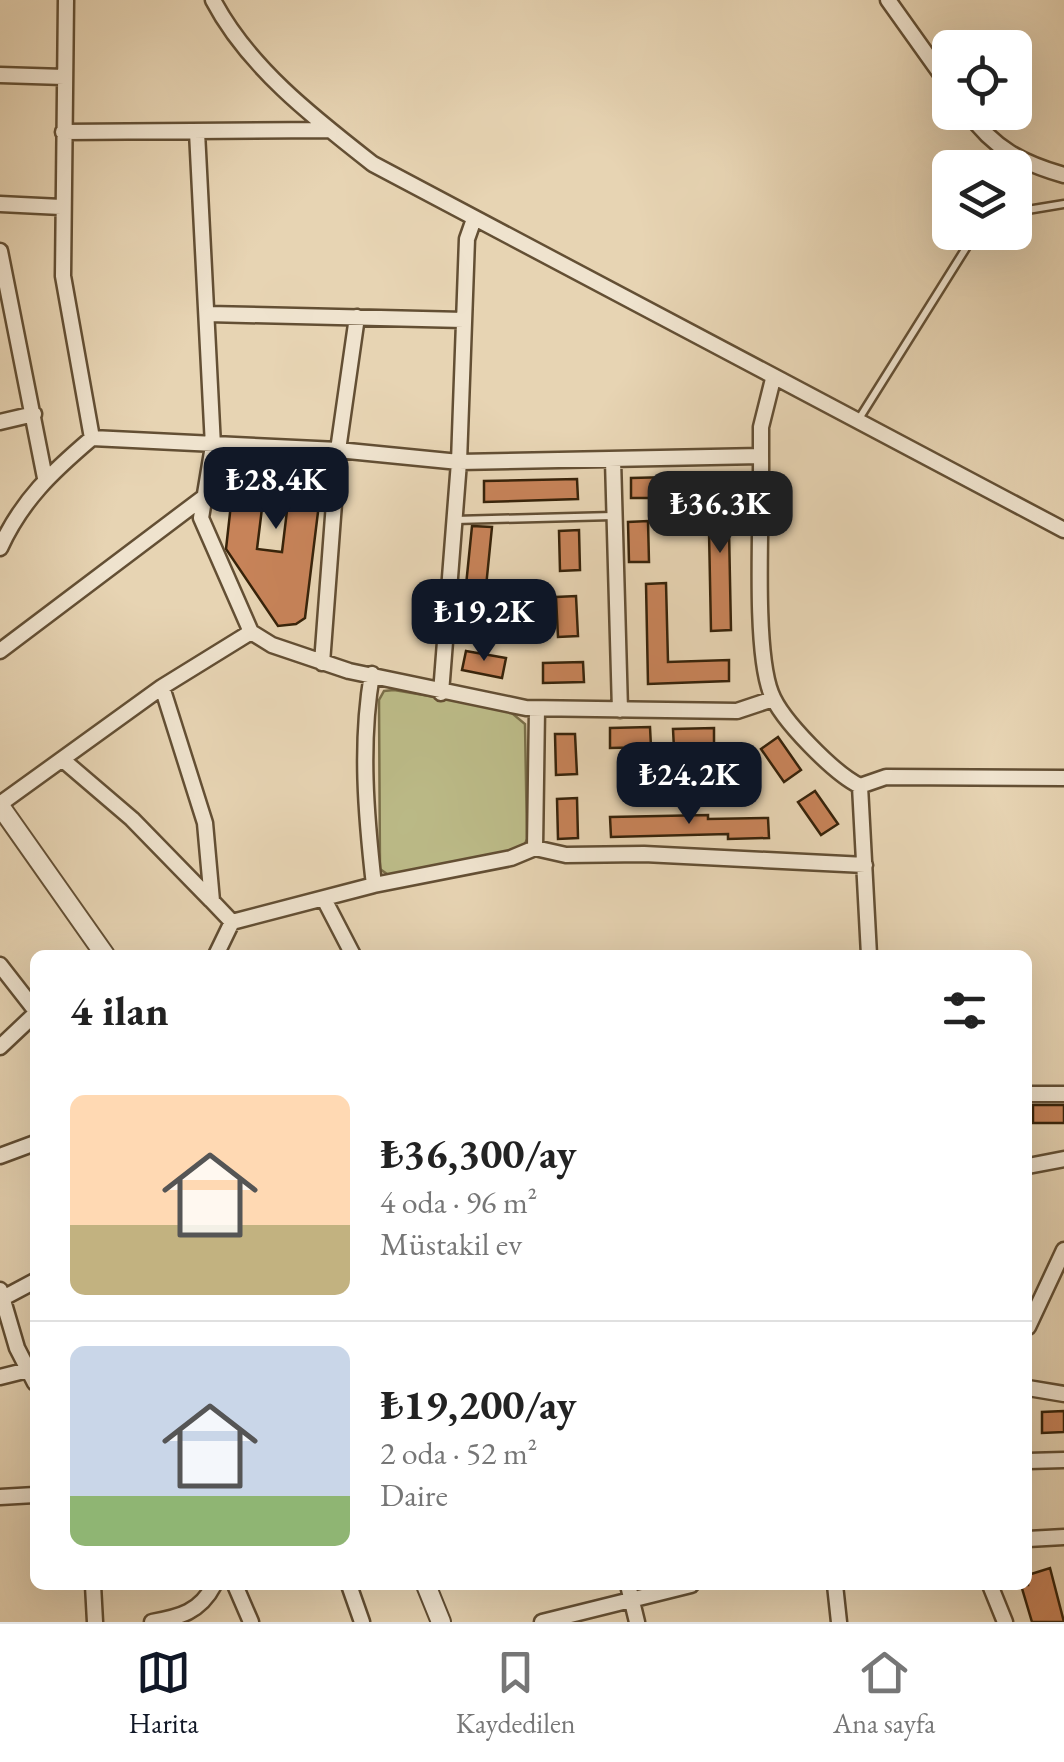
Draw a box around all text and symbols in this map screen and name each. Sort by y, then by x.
map controls [932,30,1032,250]
button: locate [932,30,1032,130]
button: layers [932,150,1032,250]
pin: ₺28.4K [195,447,357,532]
text: ₺28.4K [226,458,326,500]
pin: ₺36.3K [639,471,801,556]
text: ₺36.3K [670,482,770,524]
pin: ₺19.2K [403,579,565,664]
text: ₺19.2K [434,590,534,632]
pin: ₺24.2K [608,742,770,827]
text: ₺24.2K [639,753,739,795]
text: 4 ilan [70,983,169,1038]
icon: filters [937,983,992,1038]
text: ₺36,300/ay [380,1126,576,1181]
icon: home [150,1135,270,1255]
text: 4 oda · 96 m² [380,1181,537,1223]
text: Müstakil ev [380,1223,522,1265]
text: ₺19,200/ay [380,1377,576,1432]
icon: home [150,1386,270,1506]
text: 2 oda · 52 m² [380,1432,537,1474]
text: Daire [380,1474,448,1516]
tab: Harita [129,1645,199,1741]
tab: Kaydedilen [456,1645,576,1741]
tab: Ana sayfa [833,1645,935,1741]

